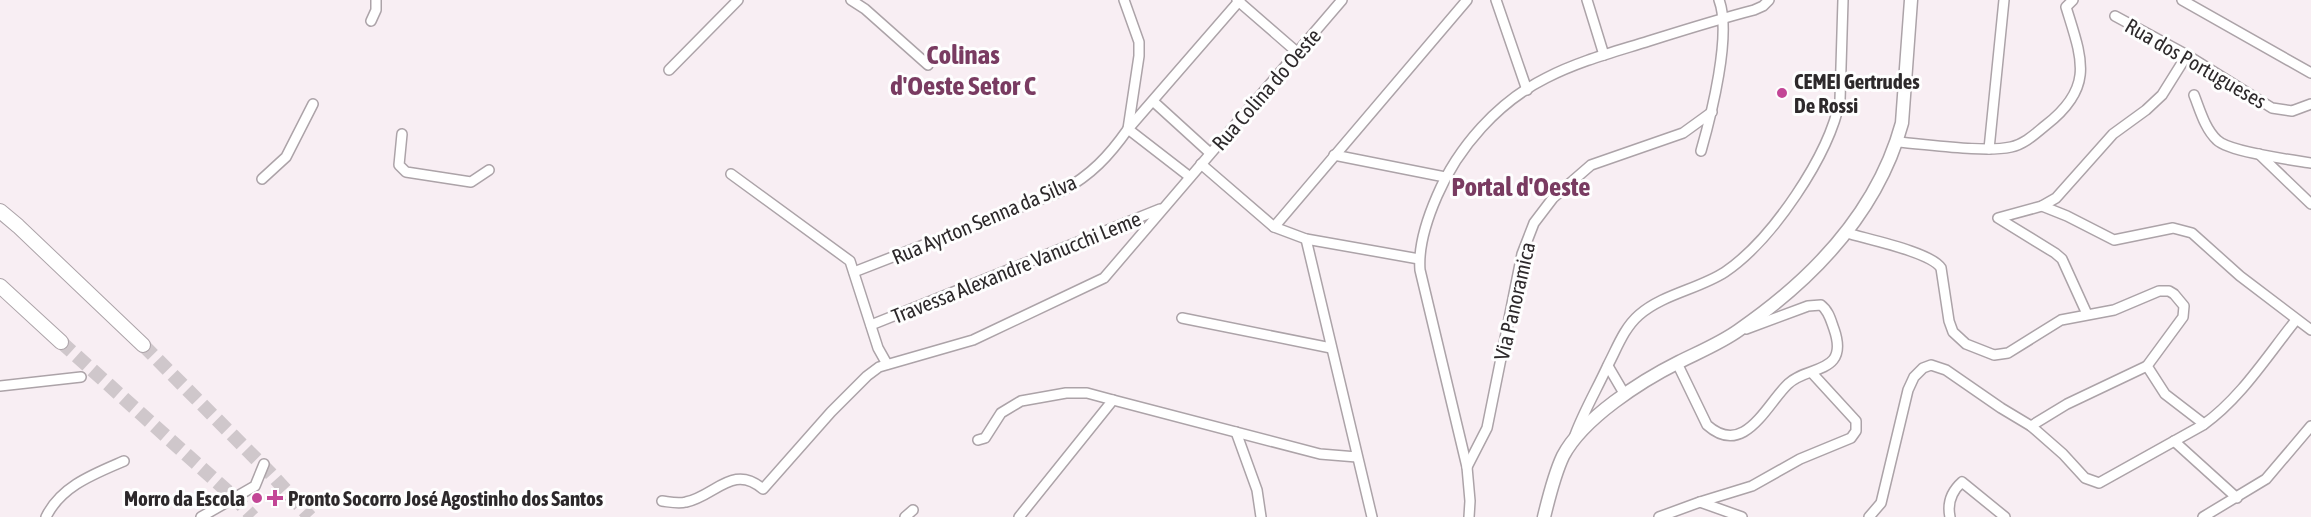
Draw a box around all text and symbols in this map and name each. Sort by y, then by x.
street label: Rua dos Portugueses [2121,13,2271,113]
street label: Rua Colina do Oeste [1207,23,1325,155]
district label: Colinas d'Oeste Setor C [890,39,1036,101]
place label: CEMEI Gertrudes De Rossi [1794,69,1920,117]
marker: CEMEI Gertrudes De Rossi [1775,86,1789,100]
street label: Rua Ayrton Senna da Silva [888,169,1080,269]
district label: Portal d'Oeste [1451,171,1591,202]
street label: Travessa Alexandre Vanucchi Leme [888,206,1144,328]
street label: Via Panoramica [1489,240,1539,362]
place label: Morro da Escola [124,486,245,510]
place label: Pronto Socorro José Agostinho dos Santos [288,486,604,510]
marker: Pronto Socorro José Agostinho dos Santos [266,489,284,507]
marker: Morro da Escola [250,491,264,505]

